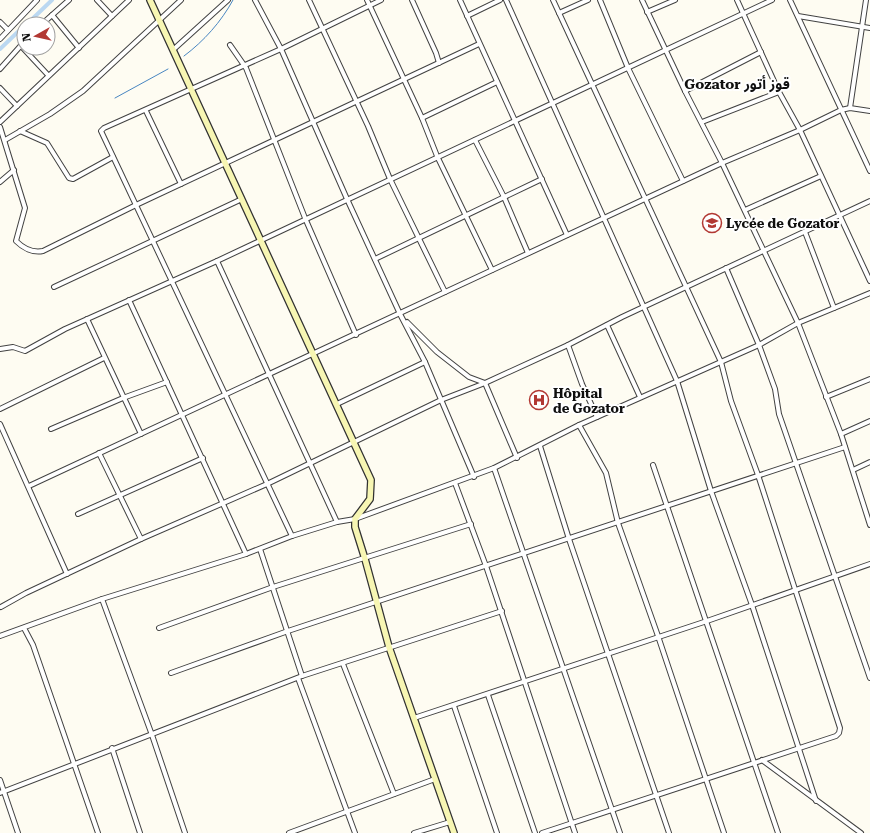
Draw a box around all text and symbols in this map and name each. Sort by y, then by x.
north arrow [16,16,56,56]
text: N [19,32,34,42]
district label: Gozator قوز أتور [684,75,790,93]
school or university icon: Lycée de Gozator [701,212,723,234]
place label: Lycée de Gozator [726,216,840,231]
place label: Hôpital de Gozator [553,386,625,416]
hospital icon: Hôpital de Gozator [528,389,550,411]

